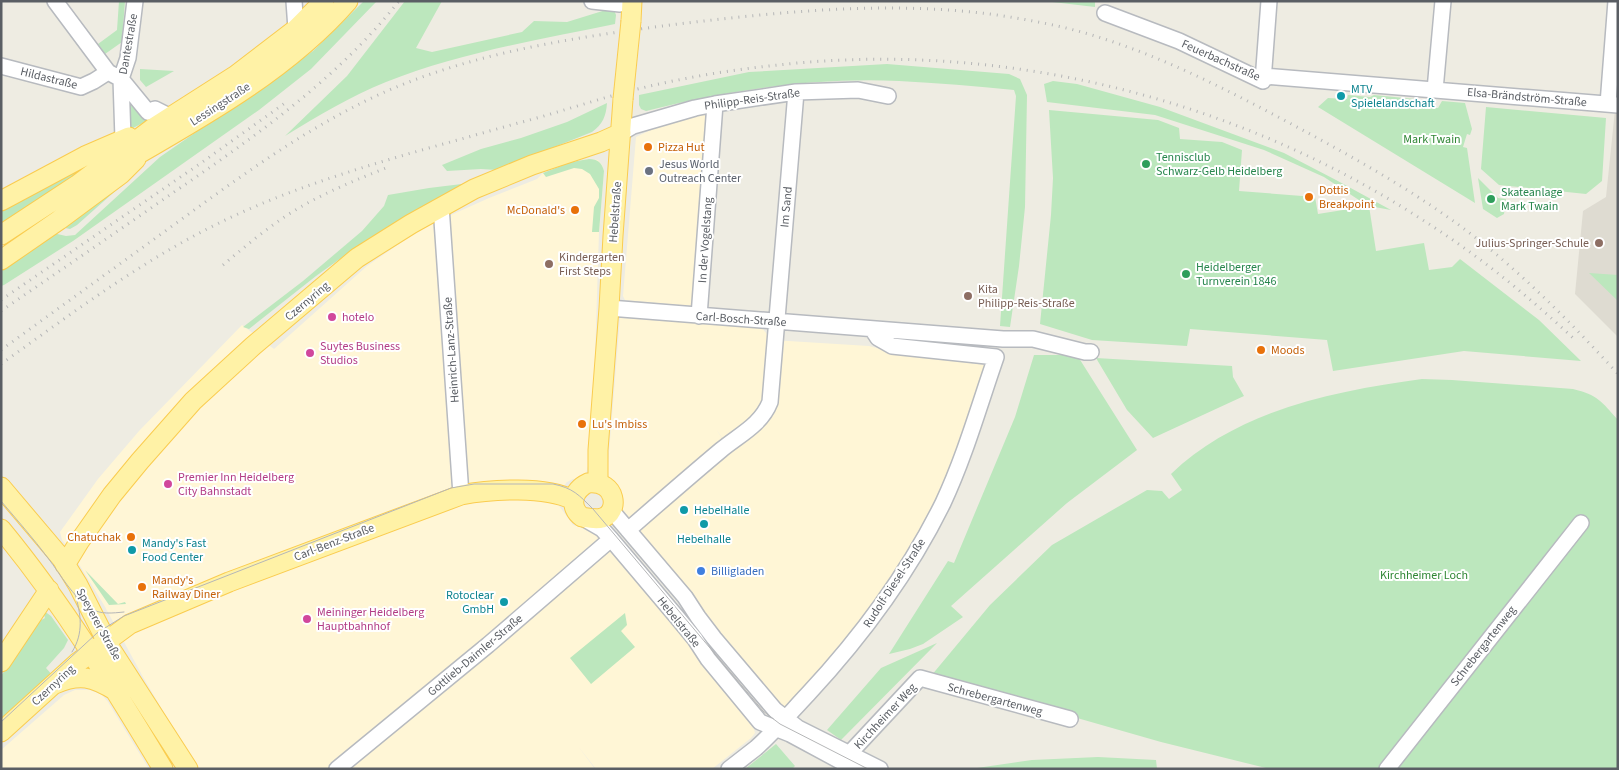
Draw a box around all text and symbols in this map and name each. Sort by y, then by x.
street label: Dantestraße [115,12,142,76]
street label: Feuerbachstraße [1179,36,1263,85]
street label: Hildastraße [19,63,79,94]
street label: Lessingstraße [187,79,254,130]
place label: MTV Spielelandschaft [1351,81,1435,112]
street label: Philipp-Reis-Straße [703,84,801,115]
street label: Elsa-Brändström-Straße [1466,84,1588,111]
marker: MTV Spielelandschaft [1335,90,1347,102]
park label: Mark Twain [1403,131,1461,148]
place label: Pizza Hut [658,139,705,156]
marker: Pizza Hut [642,141,654,153]
place label: Tennisclub Schwarz-Gelb Heidelberg [1156,149,1282,180]
place label: Jesus World Outreach Center [659,156,742,187]
marker: Tennisclub Schwarz-Gelb Heidelberg [1140,158,1152,170]
marker: Jesus World Outreach Center [643,165,655,177]
street label: Hebelstraße [605,181,626,243]
place label: Dottis Breakpoint [1319,182,1375,213]
place label: Skateanlage Mark Twain [1501,184,1562,215]
street label: Im Sand [776,186,797,228]
marker: Dottis Breakpoint [1303,191,1315,203]
marker: Skateanlage Mark Twain [1485,193,1497,205]
street label: In der Vogelstang [694,197,717,283]
place label: McDonald's [507,202,565,219]
marker: McDonald's [569,204,581,216]
place label: Julius-Springer-Schule [1476,235,1589,252]
marker: Julius-Springer-Schule [1593,237,1605,249]
place label: Kindergarten First Steps [559,249,625,280]
marker: Kindergarten First Steps [543,258,555,270]
place label: Heidelberger Turnverein 1846 [1196,259,1276,290]
marker: Heidelberger Turnverein 1846 [1180,268,1192,280]
street label: Czernyring [281,278,333,325]
place label: Kita Philipp-Reis-Straße [978,281,1075,312]
marker: Kita Philipp-Reis-Straße [962,290,974,302]
street label: Heinrich-Lanz-Straße [439,296,464,403]
street label: Carl-Bosch-Straße [695,308,787,331]
place label: hotelo [342,309,374,326]
marker: hotelo [326,311,338,323]
place label: Suytes Business Studios [320,338,400,369]
place label: Moods [1271,342,1304,359]
marker: Moods [1255,344,1267,356]
marker: Suytes Business Studios [304,347,316,359]
place label: Lu's Imbiss [592,416,647,433]
marker: Lu's Imbiss [576,418,588,430]
place label: Premier Inn Heidelberg City Bahnstadt [178,469,294,500]
marker: Premier Inn Heidelberg City Bahnstadt [162,478,174,490]
place label: HebelHalle [694,502,749,519]
marker: HebelHalle [678,504,690,516]
marker: Hebelhalle [698,518,710,530]
street label: Carl-Benz-Straße [292,519,377,566]
place label: Chatuchak [67,529,121,546]
marker: Chatuchak [125,531,137,543]
place label: Hebelhalle [677,531,731,548]
place label: Mandy's Fast Food Center [142,535,206,566]
street label: Rudolf-Diesel-Straße [859,535,930,631]
marker: Mandy's Fast Food Center [126,544,138,556]
place label: Billigladen [711,563,764,580]
marker: Billigladen [695,565,707,577]
park label: Kirchheimer Loch [1380,567,1468,584]
place label: Mandy's Railway Diner [152,572,221,603]
marker: Mandy's Railway Diner [136,581,148,593]
street label: Speyerer Straße [72,585,125,663]
place label: Rotoclear GmbH [446,587,495,618]
street label: Hebelstraße [653,593,704,651]
marker: Rotoclear GmbH [498,596,510,608]
street label: Schrebergartenweg [1447,602,1520,690]
place label: Meininger Heidelberg Hauptbahnhof [317,604,424,635]
street label: Gottlieb-Daimler-Straße [424,610,527,700]
marker: Meininger Heidelberg Hauptbahnhof [301,613,313,625]
street label: Czernyring [28,661,79,710]
street label: Kirchheimer Weg [850,679,921,753]
street label: Schrebergartenweg [945,679,1044,720]

